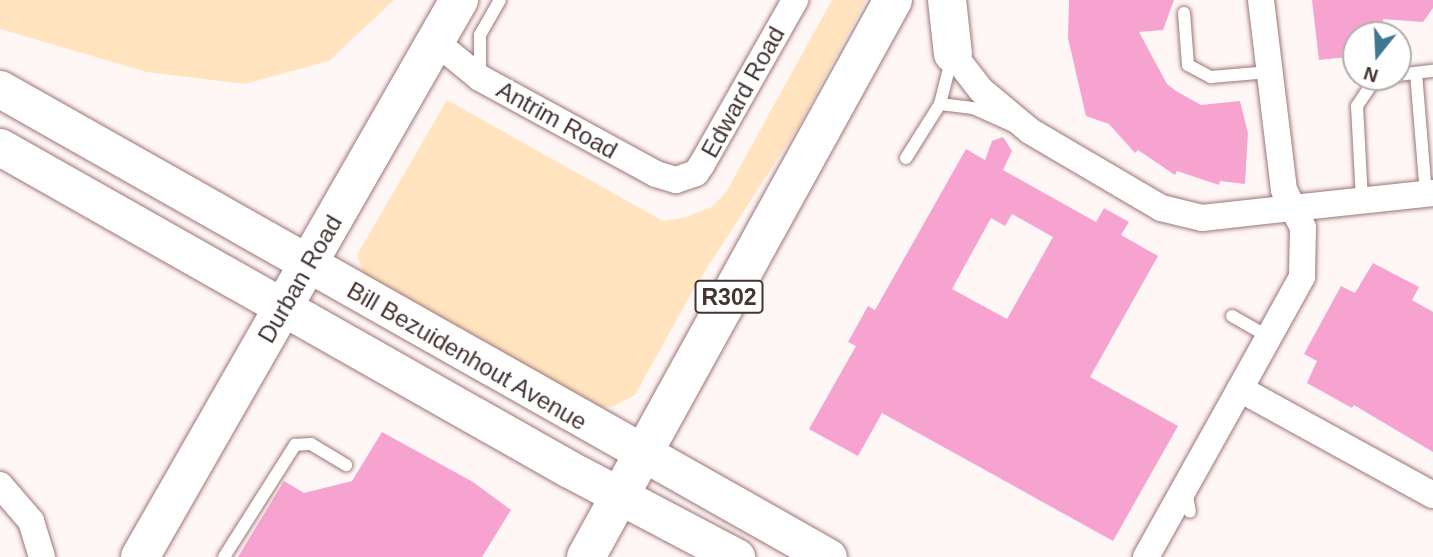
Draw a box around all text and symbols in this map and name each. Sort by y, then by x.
street label: Edward Road [695,21,791,163]
north arrow [1342,21,1412,91]
text: N [1361,62,1381,87]
street label: Antrim Road [492,75,622,165]
street label: Durban Road [252,210,348,348]
street label: Bill Bezuidenhout Avenue [342,275,592,437]
road number: R302 [694,278,764,316]

